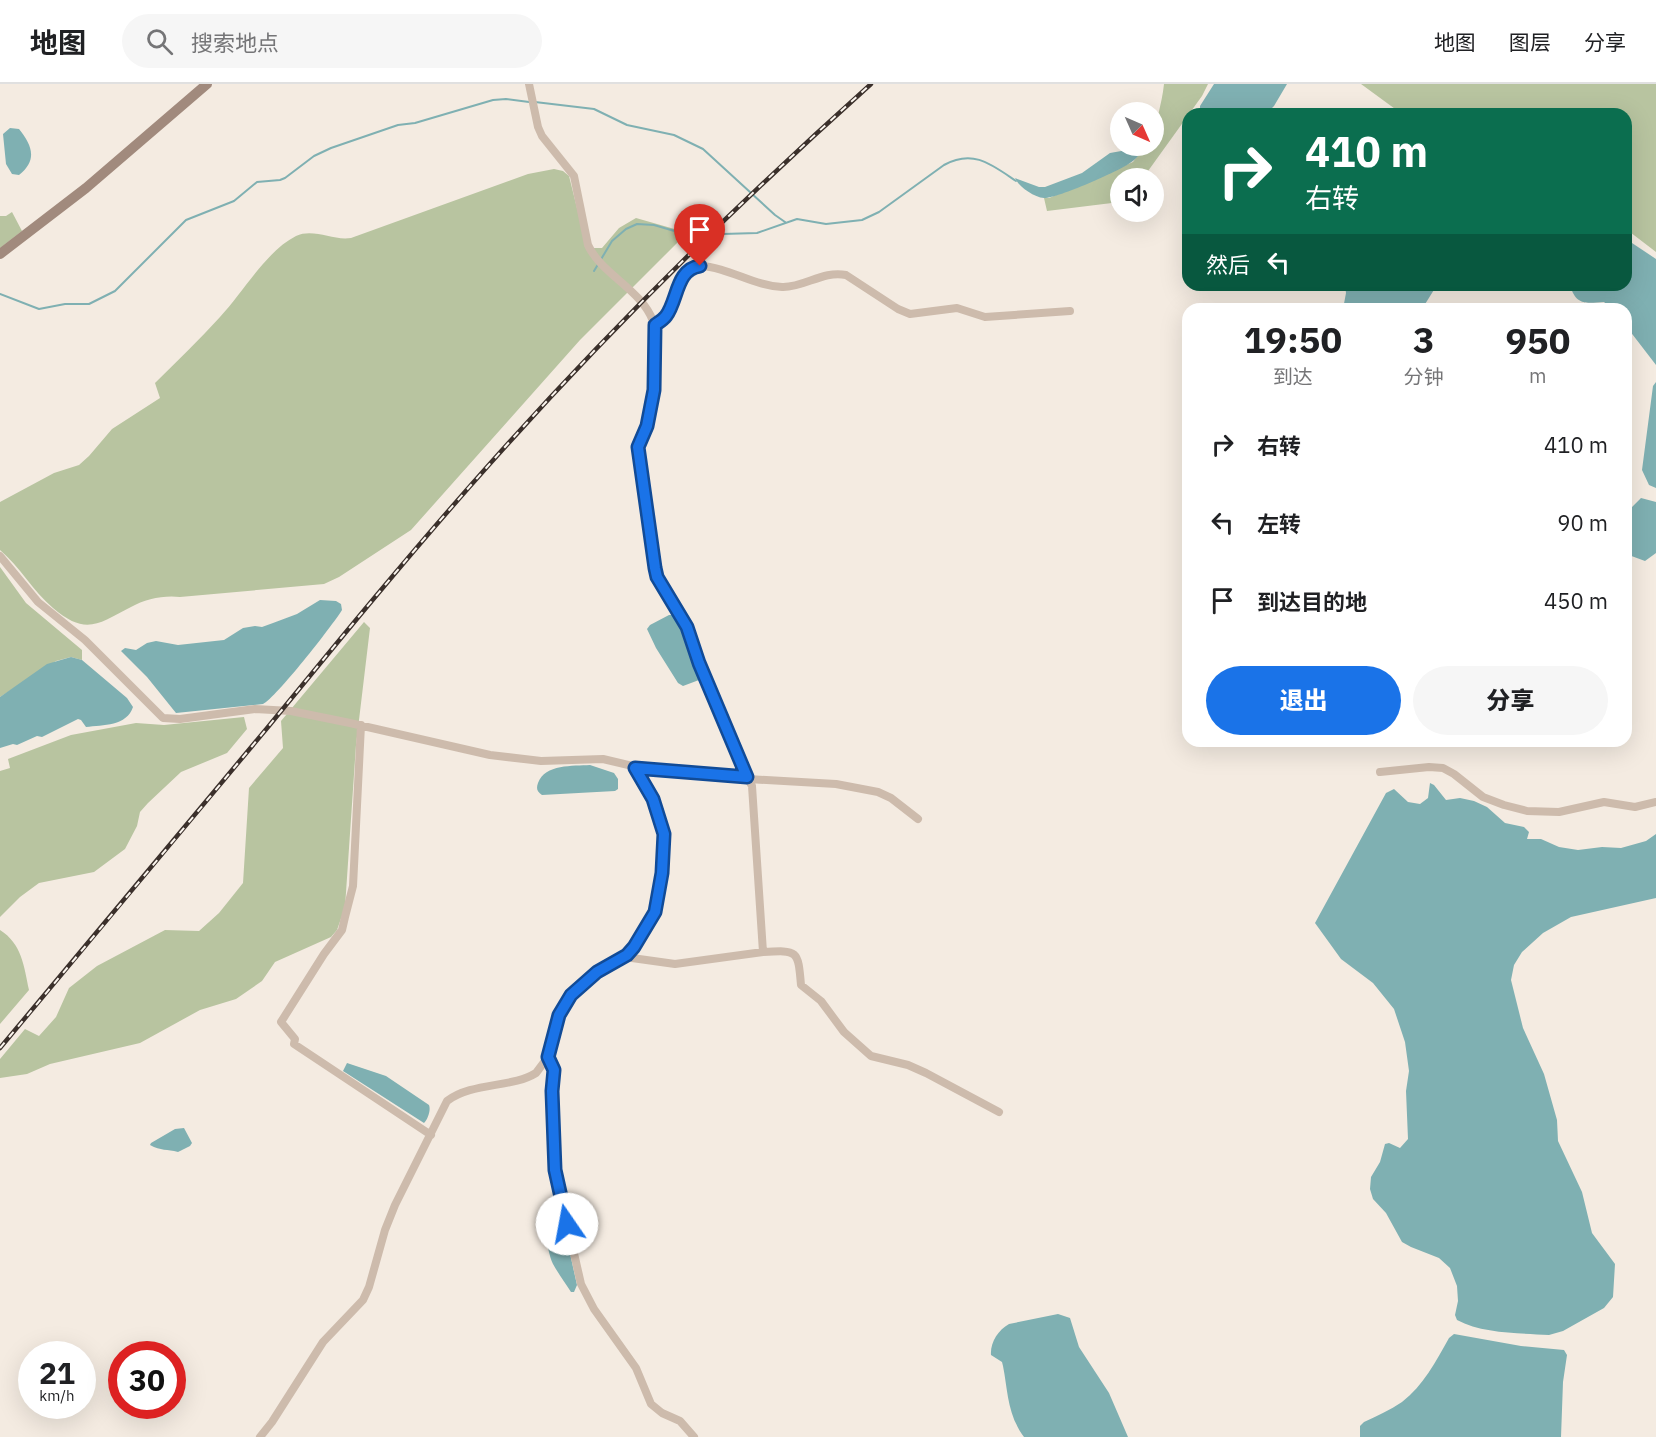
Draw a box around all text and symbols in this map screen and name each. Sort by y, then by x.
search box [122,14,542,68]
text: 地图 [30,24,86,61]
icon: search [143,25,176,58]
text: 搜索地点 [191,28,279,57]
text: 地图 [1434,28,1476,56]
text: 图层 [1509,28,1551,56]
text: 分享 [1584,28,1626,56]
north arrow [1110,102,1164,156]
map controls [1110,102,1164,222]
text: 410 m [1305,124,1428,179]
icon: right [1206,132,1284,210]
button: sound [1110,168,1164,222]
text: 右转 [1305,180,1359,215]
pin [674,204,725,266]
icon: arrive [683,213,716,246]
icon: left [1262,246,1295,279]
text: 然后 [1206,250,1250,279]
text: 19:50 [1244,316,1342,363]
text: 3 [1413,316,1435,363]
text: 950 [1505,317,1570,364]
text: m [1529,362,1547,389]
text: 到达 [1273,363,1313,390]
text: 分钟 [1404,363,1444,390]
icon: right [1206,428,1239,461]
text: 410 m [1544,430,1608,459]
text: 右转 [1257,431,1301,460]
icon: left [1206,506,1239,539]
text: 90 m [1557,508,1608,537]
text: 左转 [1257,509,1301,538]
icon: arrive [1206,584,1239,617]
text: 450 m [1544,586,1608,615]
text: 到达目的地 [1257,587,1367,616]
button: 退出 [1206,666,1401,735]
button: 分享 [1413,666,1608,735]
position arrow [535,1192,599,1256]
speed limit sign: 30 [108,1341,186,1419]
text: 21 [39,1353,75,1392]
text: km/h [39,1386,75,1405]

